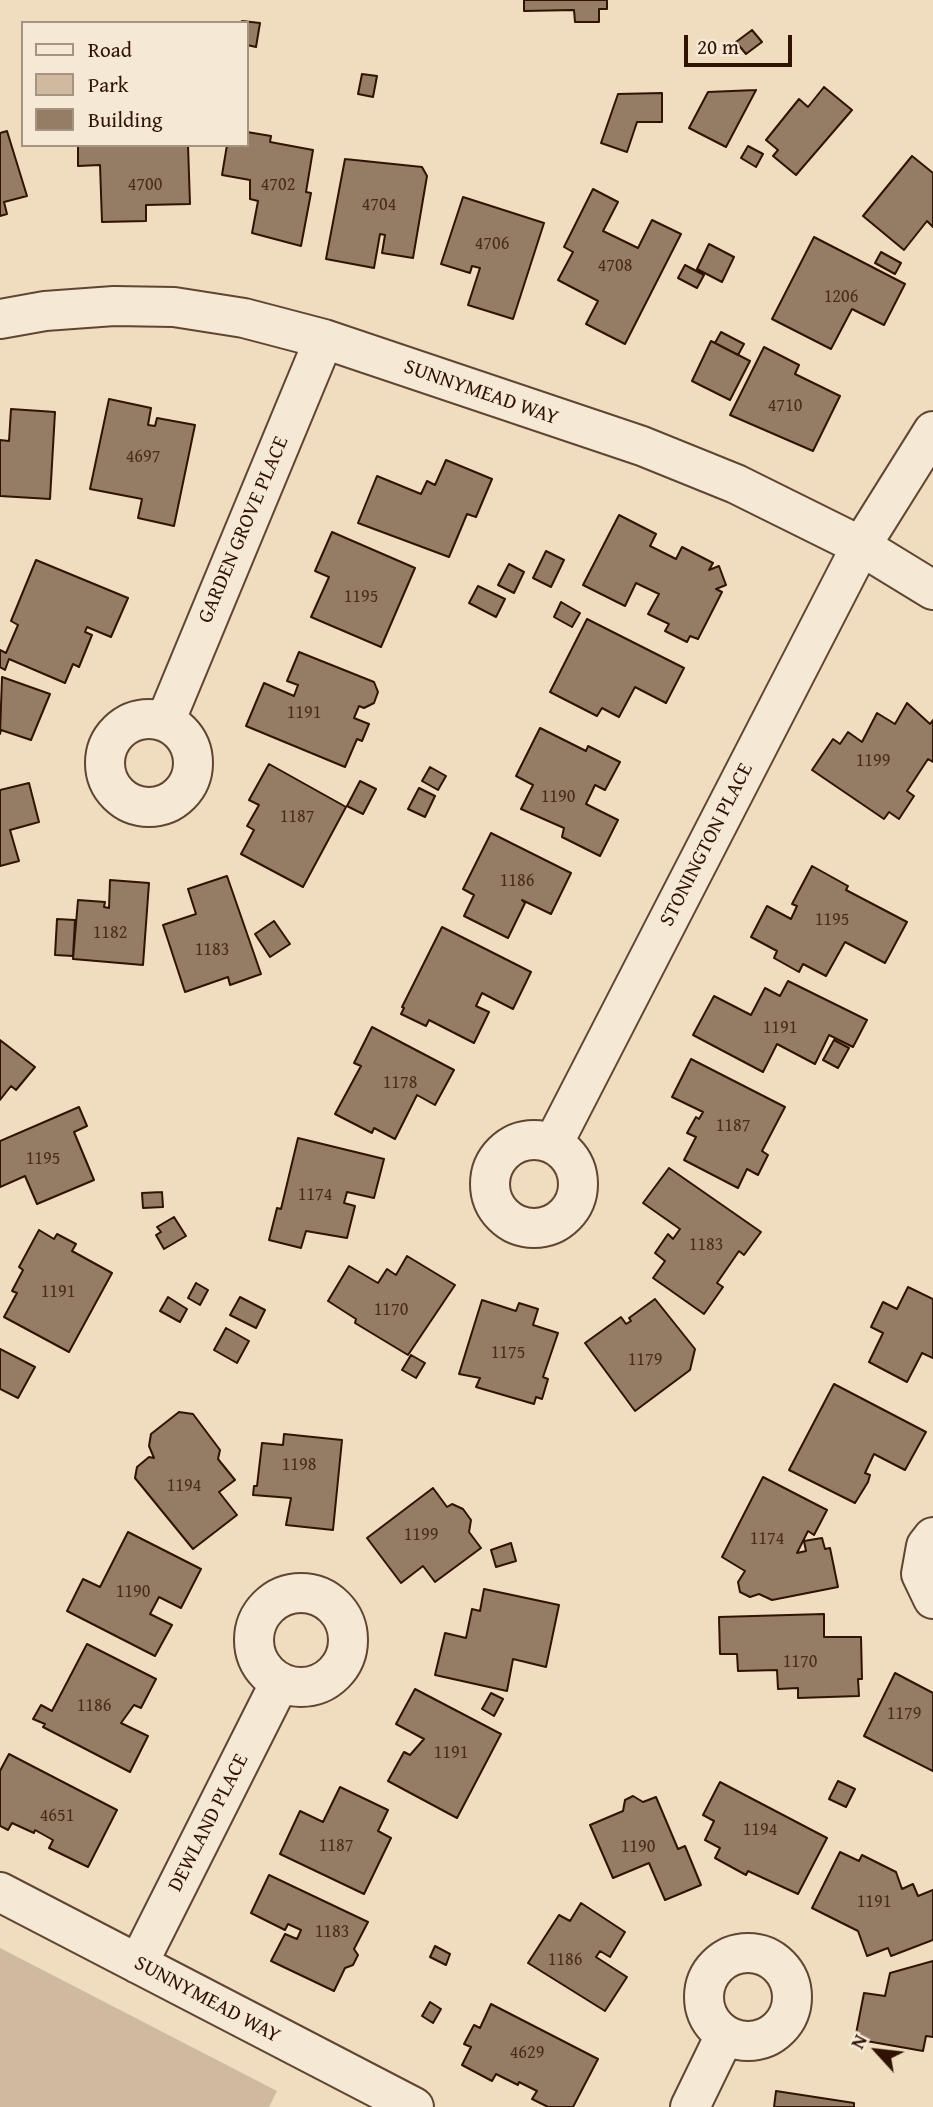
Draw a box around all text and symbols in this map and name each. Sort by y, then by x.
legend [21,21,248,147]
scale bar [688,21,796,65]
text: 20 m [697,31,739,62]
text: Road [88,34,132,65]
text: Park [88,69,129,100]
text: Building [88,104,162,135]
house number: 4700 [128,174,162,196]
house number: 4702 [261,174,295,196]
house number: 4704 [362,194,396,216]
house number: 4706 [475,233,509,255]
house number: 4708 [598,255,632,277]
house number: 1206 [824,286,858,308]
street label: SUNNYMEAD WAY [400,355,562,431]
house number: 4710 [768,395,802,417]
street label: GARDEN GROVE PLACE [193,433,295,627]
house number: 4697 [126,446,160,468]
house number: 1195 [344,586,378,608]
house number: 1191 [287,702,321,724]
house number: 1199 [856,750,890,772]
street label: STONINGTON PLACE [655,759,759,931]
house number: 1190 [541,786,575,808]
house number: 1187 [280,806,314,828]
house number: 1186 [500,870,534,892]
house number: 1195 [815,909,849,931]
house number: 1182 [93,922,127,944]
house number: 1183 [195,939,229,961]
house number: 1191 [763,1017,797,1039]
house number: 1178 [383,1072,417,1094]
house number: 1187 [716,1115,750,1137]
house number: 1195 [26,1148,60,1170]
house number: 1174 [298,1184,332,1206]
house number: 1183 [689,1234,723,1256]
house number: 1191 [41,1281,75,1303]
house number: 1170 [374,1299,408,1321]
house number: 1175 [491,1342,525,1364]
house number: 1179 [628,1349,662,1371]
house number: 1198 [282,1454,316,1476]
house number: 1194 [167,1475,201,1497]
house number: 1199 [404,1524,438,1546]
house number: 1174 [750,1528,784,1550]
house number: 1190 [116,1581,150,1603]
house number: 1170 [783,1651,817,1673]
house number: 1186 [77,1695,111,1717]
house number: 1179 [887,1703,921,1725]
house number: 1191 [434,1742,468,1764]
street label: DEWLAND PLACE [163,1750,255,1896]
house number: 4651 [40,1805,74,1827]
house number: 1194 [743,1819,777,1841]
house number: 1187 [319,1835,353,1857]
house number: 1190 [621,1836,655,1858]
house number: 1191 [857,1891,891,1913]
house number: 1183 [315,1921,349,1943]
house number: 1186 [548,1949,582,1971]
street label: SUNNYMEAD WAY [130,1951,284,2049]
north arrow [842,2016,912,2086]
text: N [843,2029,874,2053]
house number: 4629 [510,2042,544,2064]

